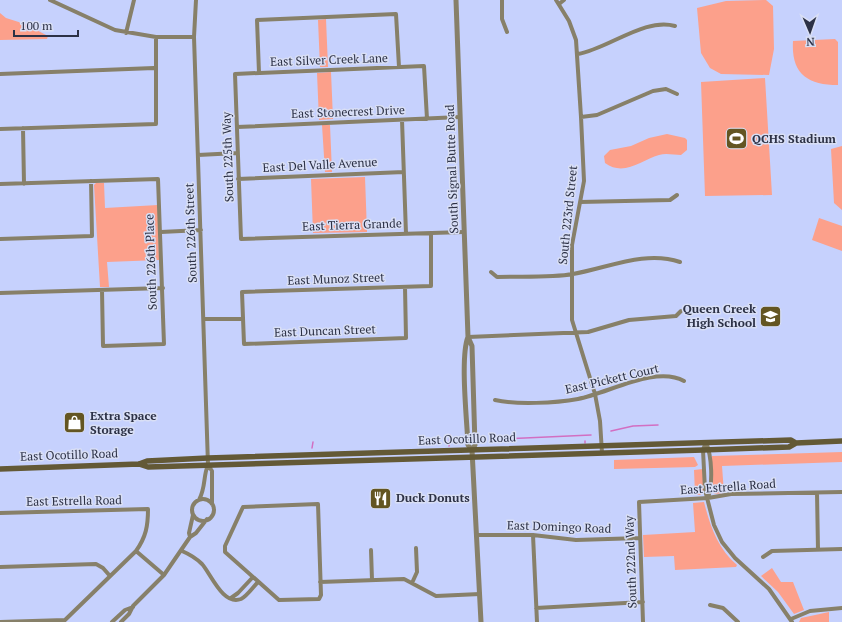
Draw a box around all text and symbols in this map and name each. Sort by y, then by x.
scale bar [14,12,78,38]
north arrow [790,12,830,52]
text: 100 m [20,18,53,33]
text: N [805,35,815,49]
street label: East Silver Creek Lane [270,50,388,69]
street label: East Stonecrest Drive [291,102,405,121]
street label: South Signal Butte Road [442,104,461,234]
street label: South 225th Way [218,111,237,203]
sports icon: QCHS Stadium [723,126,749,152]
place label: QCHS Stadium [752,131,836,146]
street label: East Del Valle Avenue [262,154,378,175]
street label: South 223rd Street [555,164,580,265]
street label: South 226th Street [181,182,200,283]
street label: South 226th Place [141,214,160,310]
street label: East Tierra Grande [302,215,402,234]
street label: East Munoz Street [287,269,385,288]
place label: Queen Creek High School [683,301,756,330]
school or university icon: Queen Creek High School [758,303,784,329]
street label: East Duncan Street [274,321,377,340]
street label: East Pickett Court [563,360,661,397]
place label: Extra Space Storage [90,408,157,437]
shop icon: Extra Space Storage [61,410,87,436]
street label: East Ocotillo Road [418,429,517,448]
street label: East Ocotillo Road [20,445,119,464]
street label: East Estrella Road [680,476,777,497]
restaurant icon: Duck Donuts [367,485,393,511]
place label: Duck Donuts [396,490,470,505]
street label: East Estrella Road [26,492,122,509]
street label: South 222nd Way [621,514,640,609]
street label: East Domingo Road [507,517,612,536]

